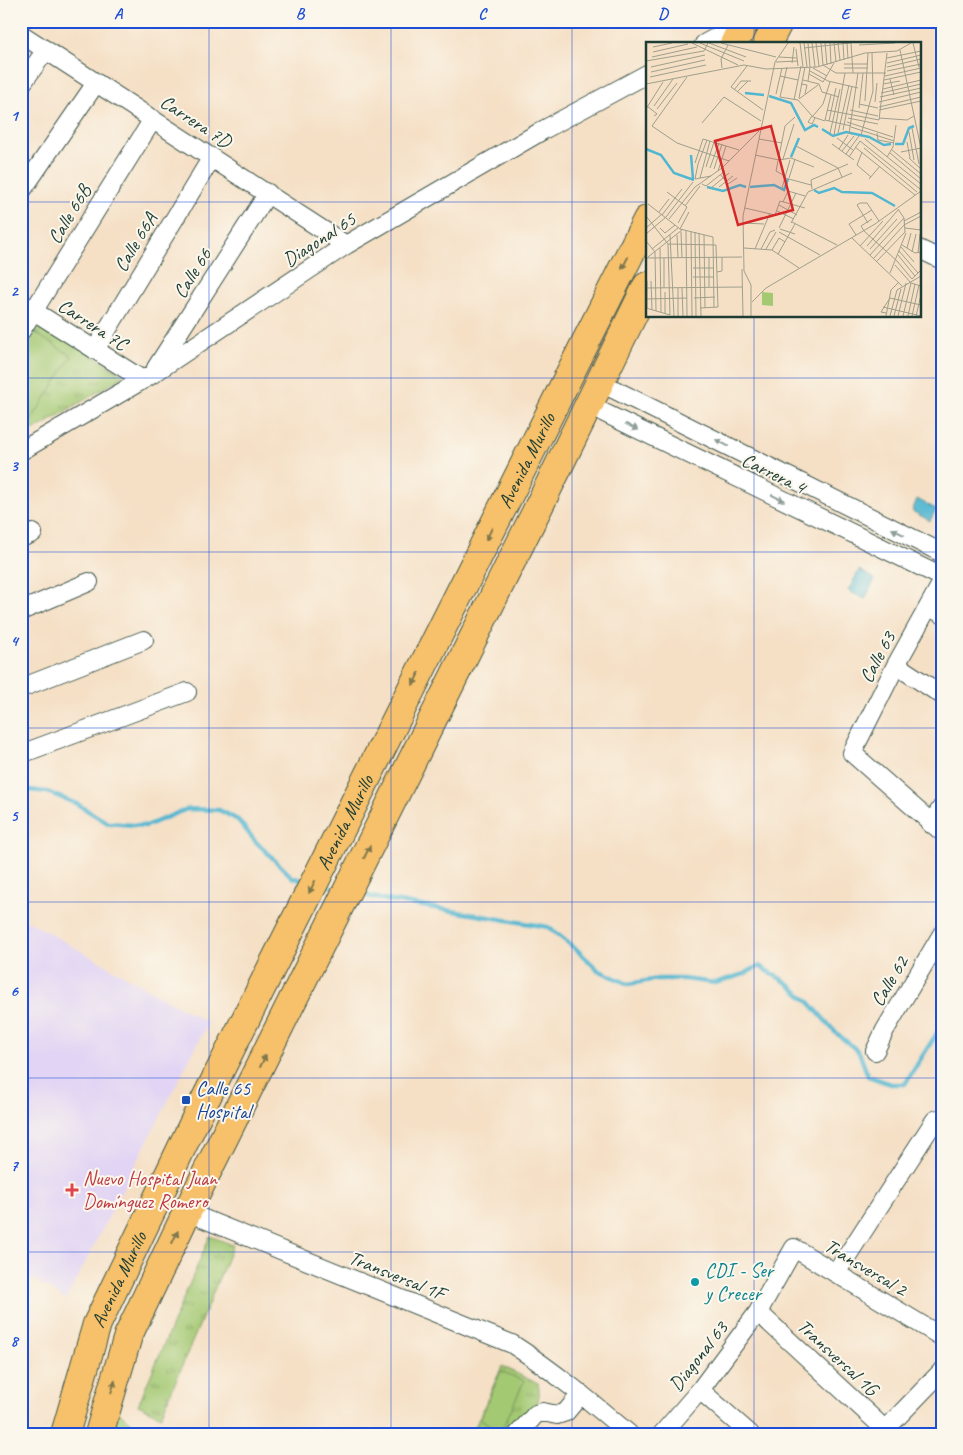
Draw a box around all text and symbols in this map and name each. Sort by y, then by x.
text: A [114,4,124,24]
text: B [296,4,306,24]
text: C [478,4,488,24]
text: D [658,4,669,24]
text: E [841,4,852,24]
inset map [646,42,920,318]
street label: Carrera 7D [155,89,237,154]
text: 1 [10,106,19,126]
street label: Calle 66B [42,179,98,248]
street label: Diagonal 65 [278,206,361,272]
street label: Calle 66A [108,207,163,276]
street label: Calle 66 [167,243,218,303]
one-way arrow [621,256,629,271]
text: 2 [10,281,19,301]
street label: Carrera 7C [53,293,134,357]
street label: Avenida Murillo [492,408,561,512]
one-way arrow [625,423,639,431]
one-way arrow [714,439,729,447]
street label: Carrera 4 [738,447,812,501]
text: 3 [10,456,19,476]
one-way arrow [770,494,785,502]
one-way arrow [485,526,493,541]
one-way arrow [891,527,905,535]
street label: Calle 63 [854,626,902,687]
text: 4 [10,631,19,651]
one-way arrow [412,672,420,686]
street label: Avenida Murillo [311,770,380,874]
text: 5 [11,806,20,826]
one-way arrow [363,845,371,860]
one-way arrow [308,879,316,894]
street label: Calle 62 [865,950,915,1011]
text: 6 [10,981,19,1001]
one-way arrow [259,1053,268,1068]
place label: Calle 65 Hospital [196,1076,254,1124]
marker: Calle 65 Hospital [180,1094,192,1106]
text: 7 [10,1156,19,1176]
place label: Nuevo Hospital Juan Domínguez Romero [83,1166,218,1214]
marker: Nuevo Hospital Juan Domínguez Romero [65,1183,79,1197]
street label: Avenida Murillo [85,1227,153,1332]
one-way arrow [171,1230,179,1244]
street label: Transversal 2 [820,1233,913,1303]
street label: Transversal 1F [345,1245,452,1307]
place label: CDI - Ser y Crecer [704,1258,775,1306]
marker: CDI - Ser y Crecer [689,1276,701,1288]
street label: Transversal 1G [792,1314,885,1403]
street label: Diagonal 63 [663,1315,735,1396]
text: 8 [10,1331,19,1351]
one-way arrow [109,1379,117,1394]

